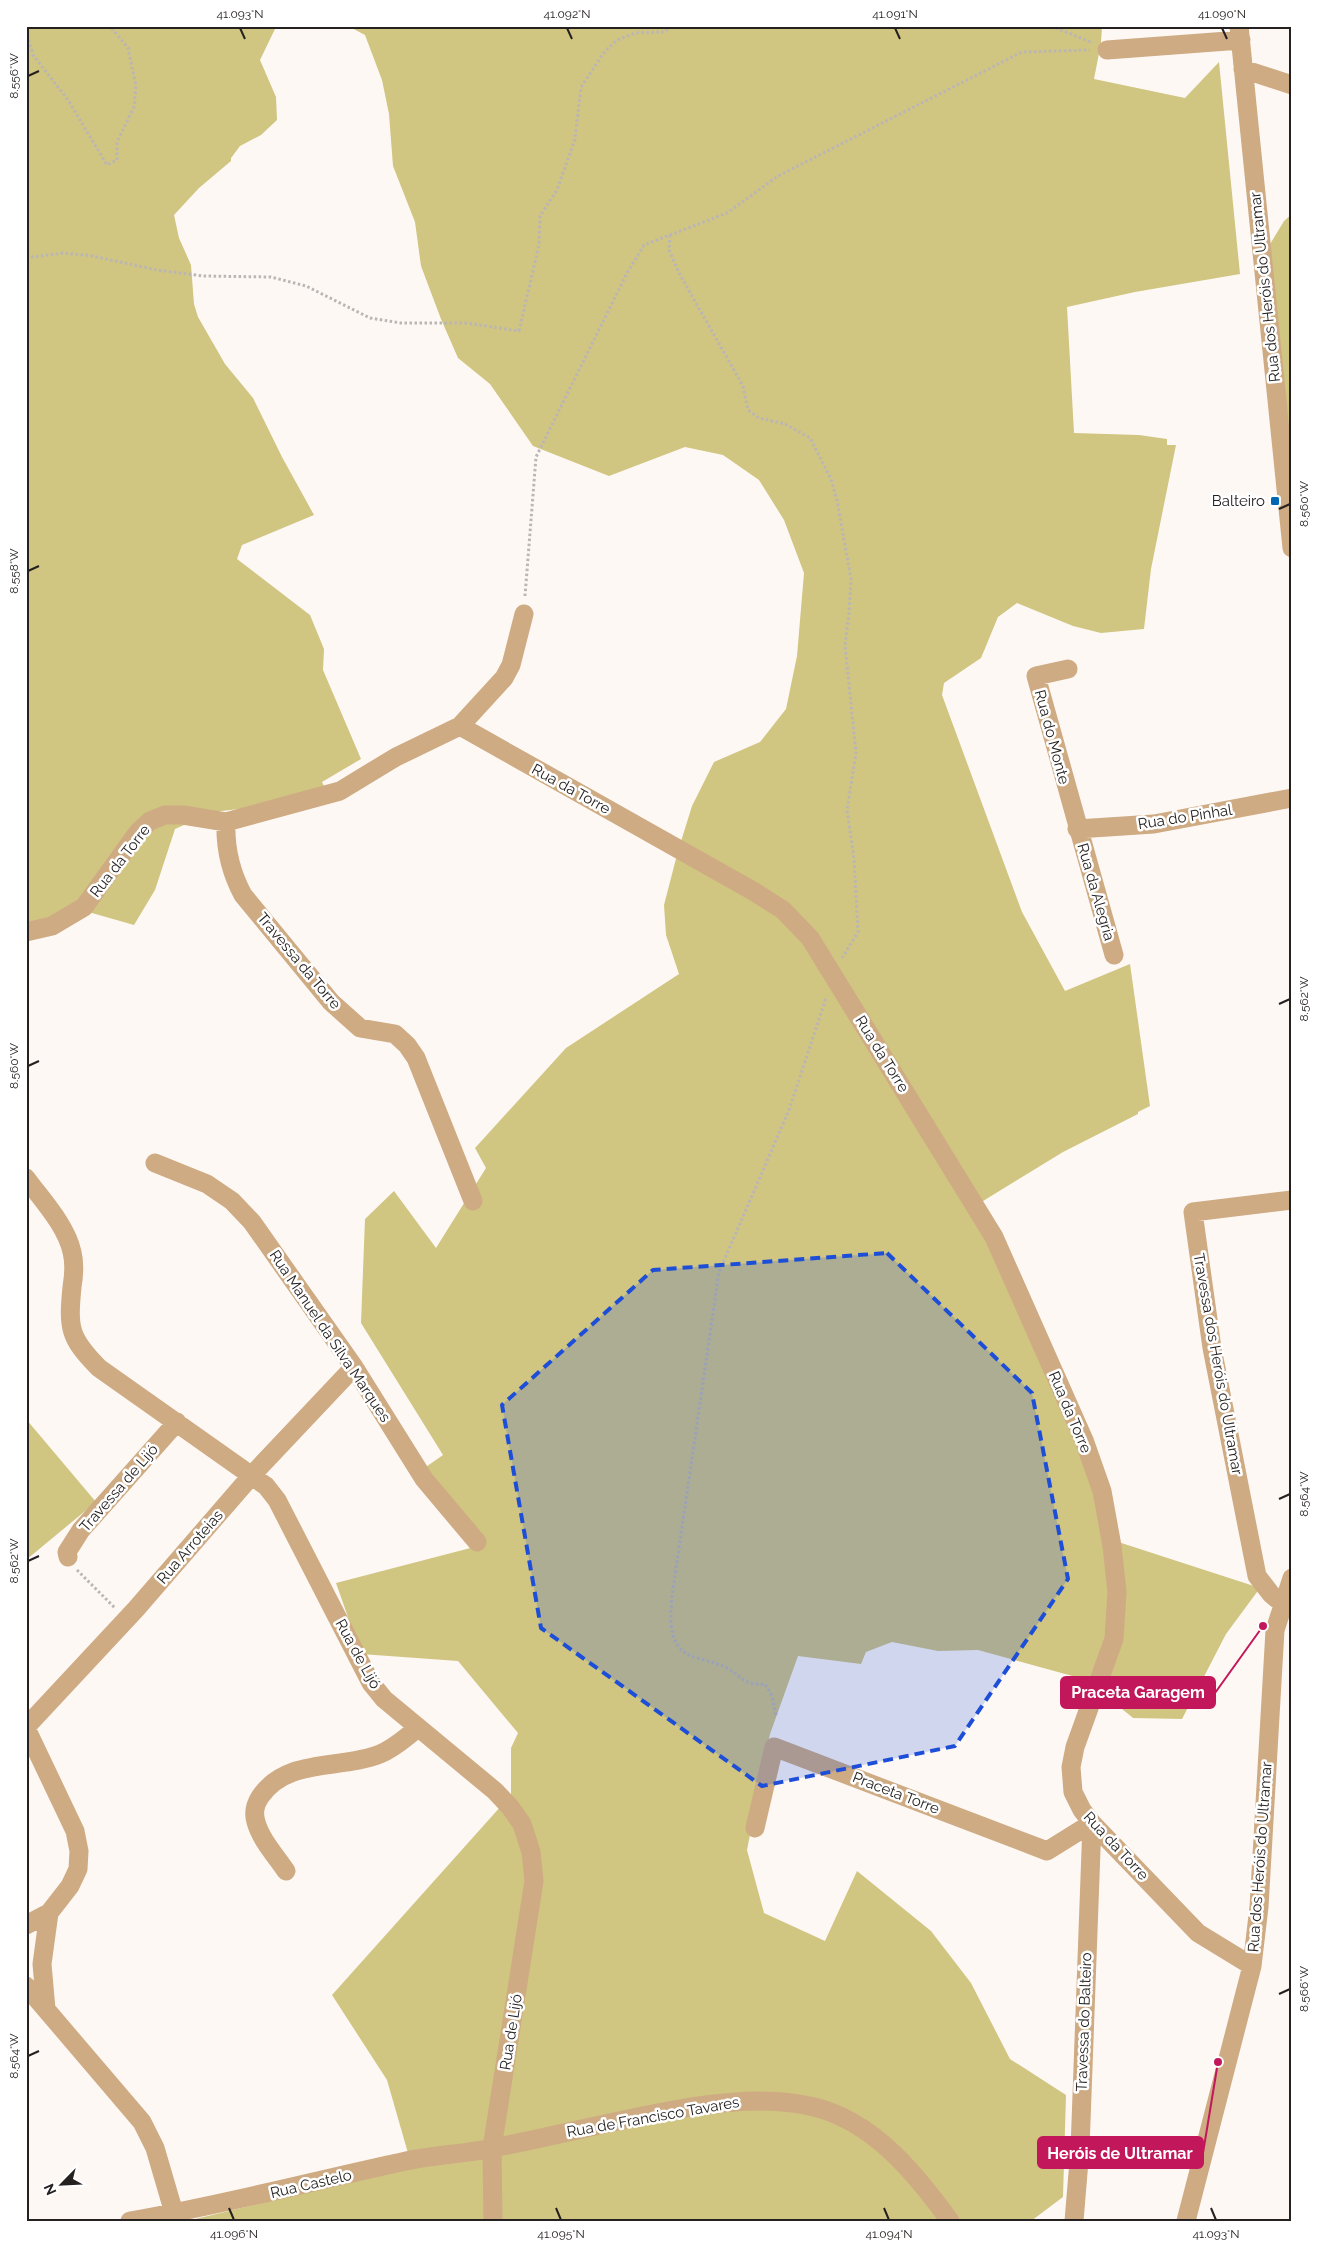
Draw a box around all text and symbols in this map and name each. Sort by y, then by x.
text: 41.093°N [217,7,263,21]
text: 41.092°N [544,7,590,21]
text: 41.091°N [872,7,918,21]
text: 41.090°N [1198,7,1246,21]
text: 8.556°W [7,53,21,99]
street label: Rua dos Heróis do Ultramar [1246,190,1284,383]
text: 8.560°W [1297,481,1311,527]
place label: Balteiro [1212,492,1265,510]
marker: Balteiro [1269,495,1281,507]
text: 8.558°W [7,548,21,594]
street label: Rua do Monte [1031,688,1073,786]
street label: Rua da Torre [529,760,614,818]
street label: Rua do Pinhal [1137,801,1234,833]
street label: Rua da Torre [86,821,154,901]
street label: Rua da Alegria [1074,841,1118,943]
street label: Travessa da Torre [253,909,345,1013]
text: 8.562°W [1297,976,1311,1022]
street label: Rua da Torre [851,1012,913,1096]
text: 8.560°W [7,1043,21,1089]
street label: Rua Manuel da Silva Marques [266,1247,394,1425]
street label: Travessa dos Heróis do Ultramar [1190,1252,1246,1477]
street label: Rua da Torre [1045,1368,1095,1456]
street label: Travessa de Lijó [76,1440,162,1536]
text: 8.564°W [1297,1471,1311,1517]
street label: Rua Arroteias [153,1506,227,1588]
text: 8.562°W [7,1538,21,1584]
street label: Rua de Lijó [331,1616,385,1692]
callout: Praceta Garagem [1061,1677,1215,1708]
text: Praceta Garagem [1071,1683,1205,1702]
street label: Rua dos Heróis do Ultramar [1244,1760,1276,1953]
street label: Praceta Torre [850,1768,942,1818]
street label: Rua da Torre [1080,1808,1152,1884]
street label: Travessa do Balteiro [1073,1952,1095,2092]
text: 8.566°W [1297,1965,1311,2012]
street label: Rua de Lijó [496,1993,526,2071]
text: 8.564°W [7,2033,21,2079]
street label: Rua de Francisco Tavares [565,2093,741,2141]
callout: Heróis de Ultramar [1038,2137,1203,2168]
text: Heróis de Ultramar [1047,2144,1193,2163]
north arrow [38,2160,88,2210]
street label: Rua Castelo [269,2166,354,2202]
text: N [41,2181,60,2197]
text: 41.096°N [210,2227,258,2241]
text: 41.095°N [537,2227,585,2241]
text: 41.094°N [865,2227,913,2241]
text: 41.093°N [1193,2227,1239,2241]

